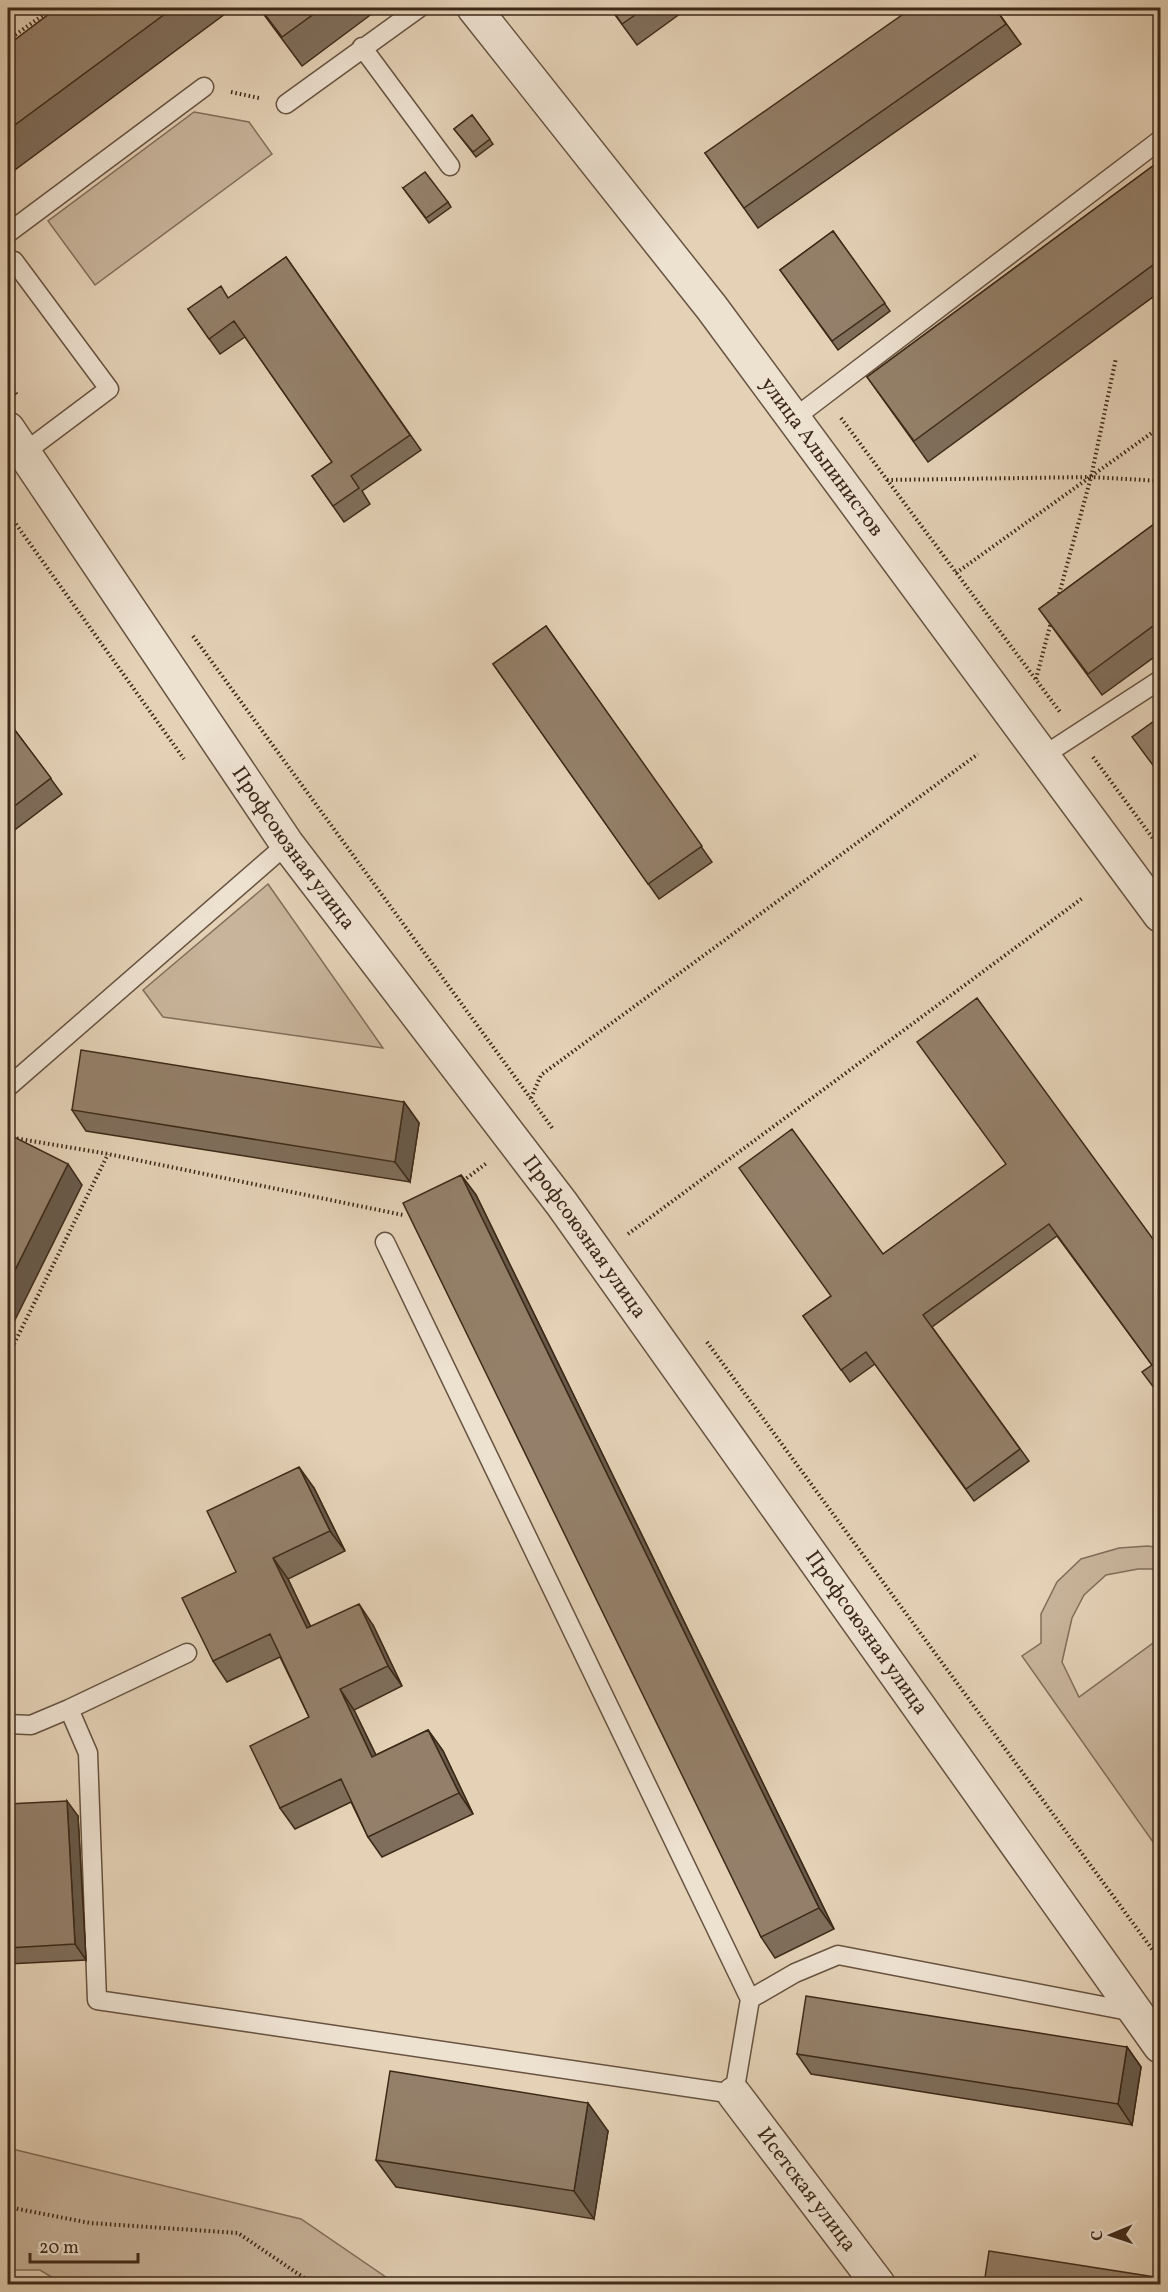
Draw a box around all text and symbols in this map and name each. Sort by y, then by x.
street label: улица Альпинистов [753,371,890,543]
street label: Профсоюзная улица [224,761,362,936]
street label: Профсоюзная улица [515,1149,654,1325]
street label: Профсоюзная улица [798,1545,935,1721]
street label: Исетская улица [750,2121,863,2258]
north arrow [1081,2205,1141,2265]
scale bar [30,2226,138,2264]
text: С [1087,2230,1109,2241]
text: 20 m [39,2236,79,2261]

